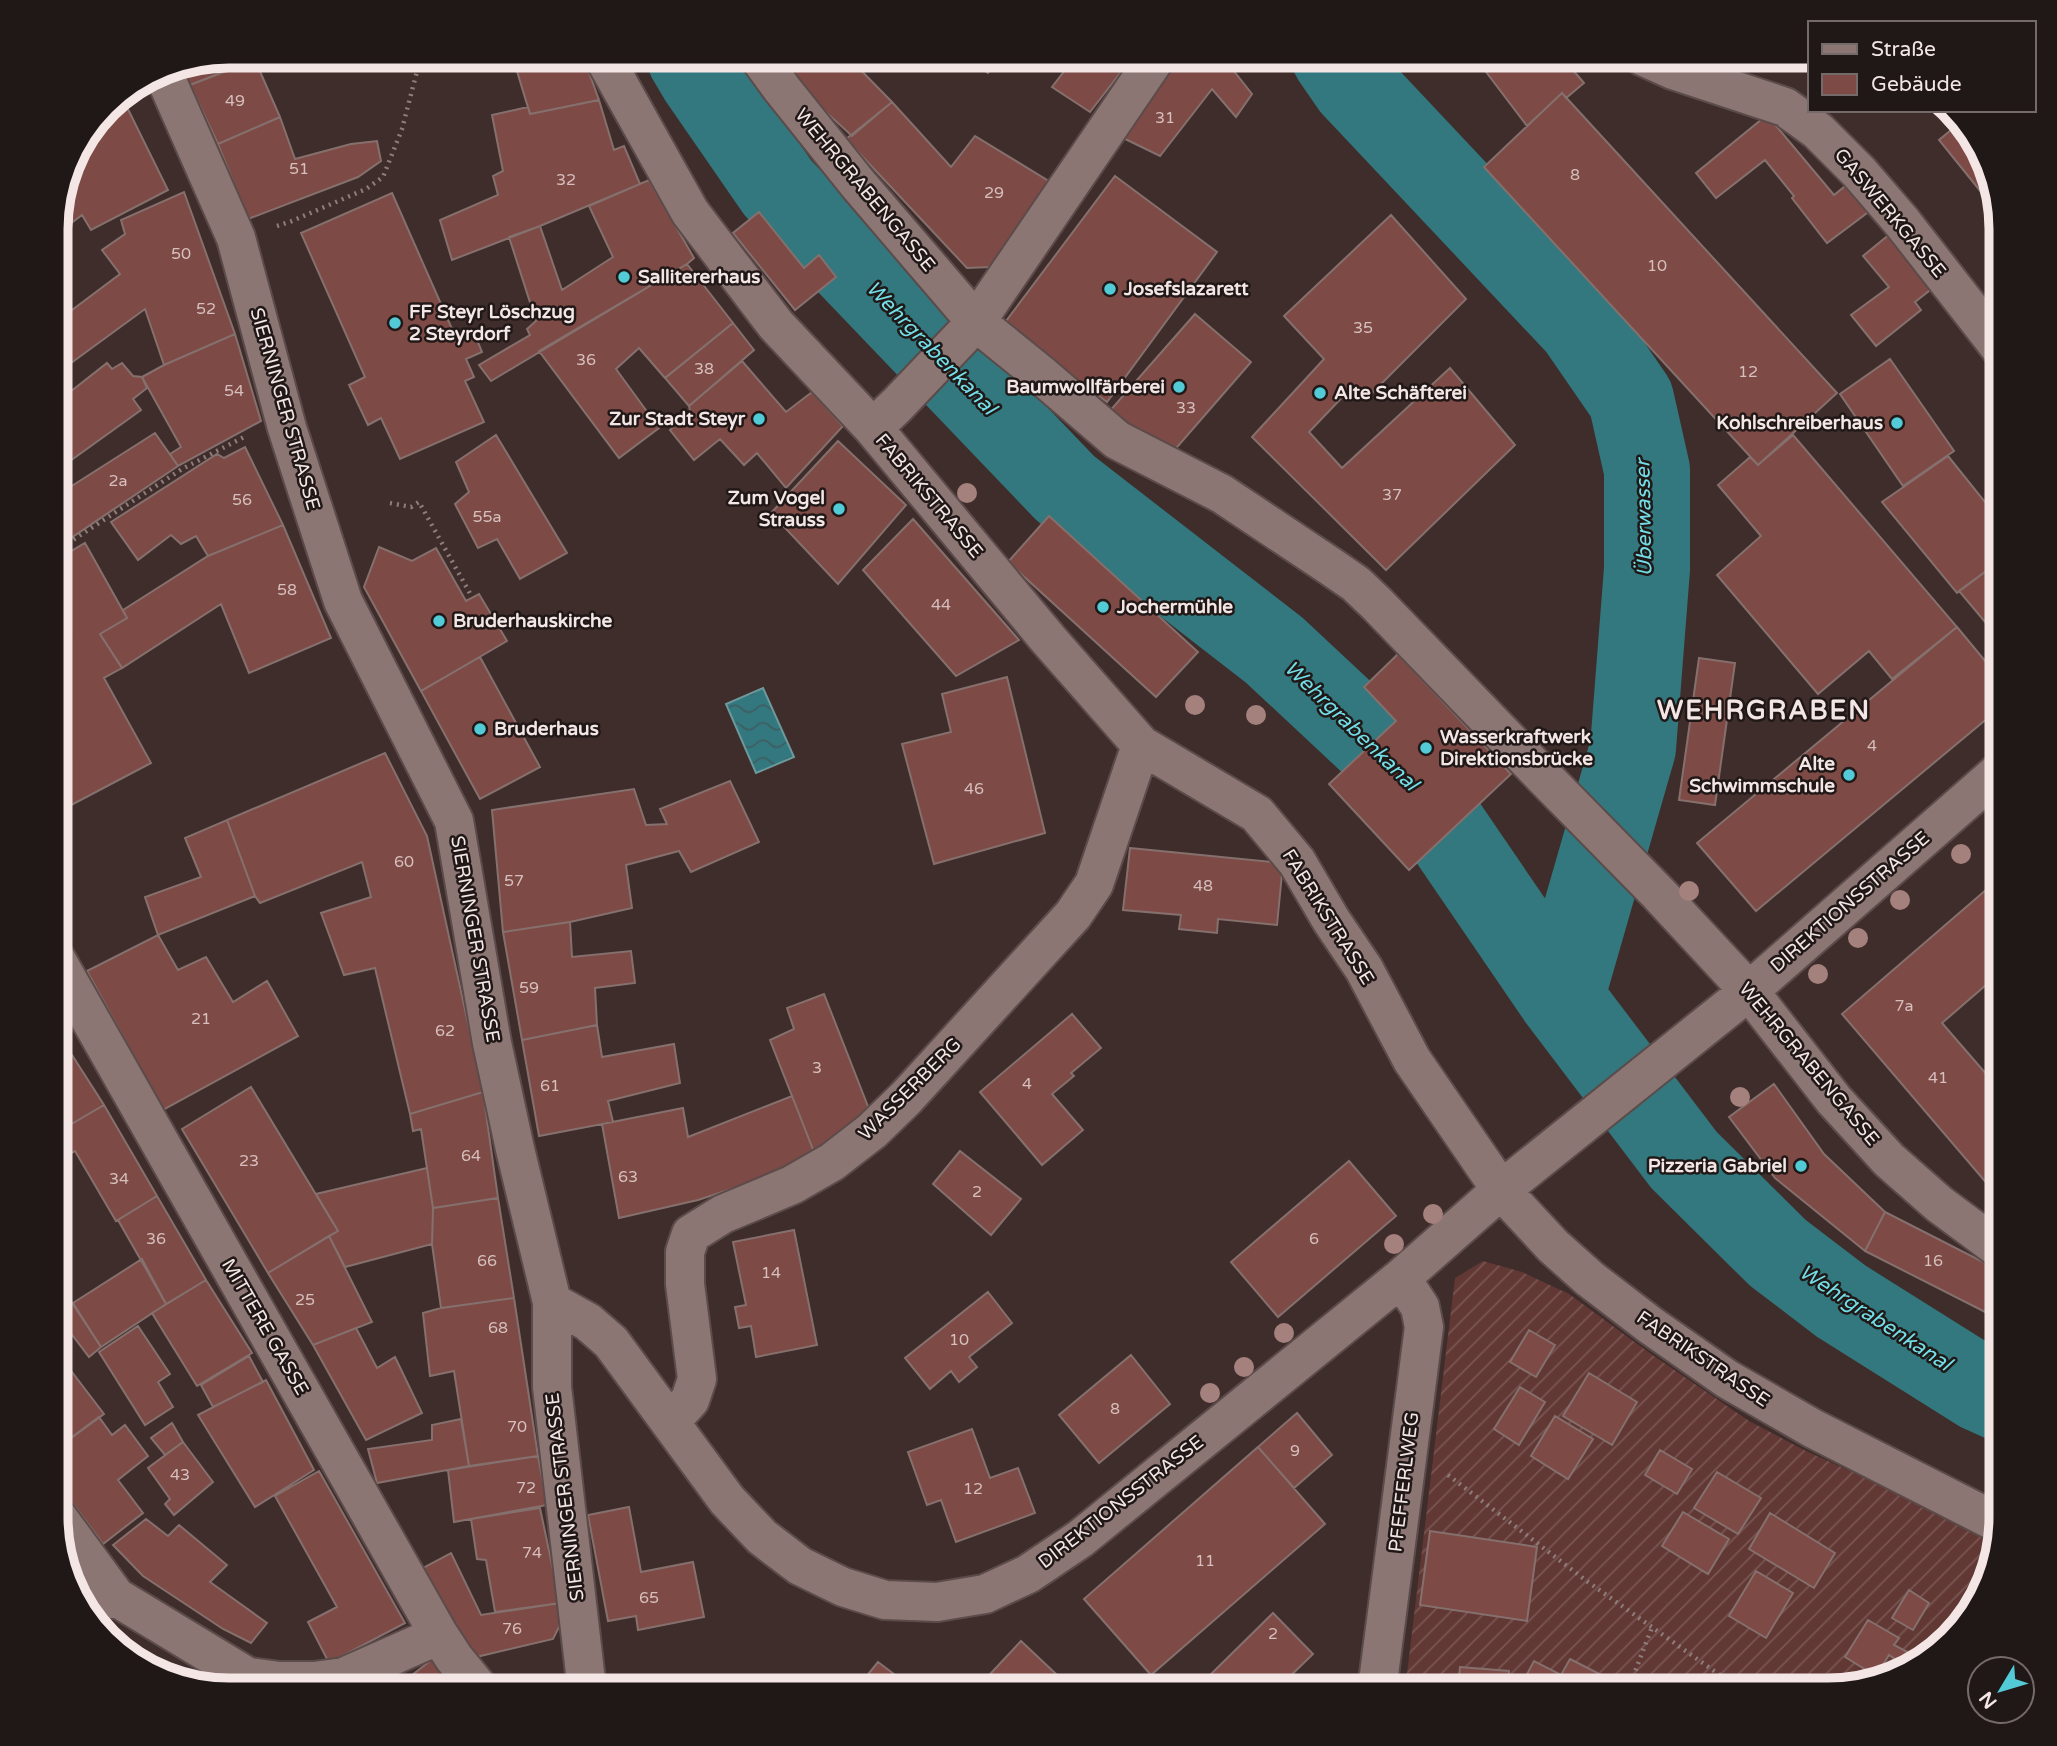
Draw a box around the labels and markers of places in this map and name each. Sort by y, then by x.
place label: Sallitererhaus [638,266,760,288]
marker: Sallitererhaus [616,269,632,285]
place label: Josefslazarett [1123,278,1249,300]
marker: Josefslazarett [1102,281,1118,297]
place label: FF Steyr Löschzug 2 Steyrdorf [409,301,575,346]
marker: FF Steyr Löschzug 2 Steyrdorf [387,315,403,331]
place label: Baumwollfärberei [1006,376,1165,398]
marker: Baumwollfärberei [1171,379,1187,395]
place label: Alte Schäfterei [1334,382,1467,404]
marker: Alte Schäfterei [1312,385,1328,401]
place label: Zur Stadt Steyr [609,408,746,431]
marker: Zur Stadt Steyr [751,411,767,427]
place label: Kohlschreiberhaus [1716,412,1883,434]
marker: Kohlschreiberhaus [1889,415,1905,431]
place label: Zum Vogel Strauss [728,487,825,531]
marker: Zum Vogel Strauss [831,501,847,517]
place label: Jochermühle [1116,596,1233,618]
marker: Jochermühle [1095,599,1111,615]
place label: Bruderhauskirche [453,610,613,632]
marker: Bruderhauskirche [431,613,447,629]
place label: Bruderhaus [494,718,599,740]
marker: Bruderhaus [472,721,488,737]
place label: Wasserkraftwerk Direktionsbrücke [1440,726,1593,770]
marker: Wasserkraftwerk Direktionsbrücke [1418,740,1434,756]
place label: Alte Schwimmschule [1689,753,1835,797]
marker: Alte Schwimmschule [1841,767,1857,783]
place label: Pizzeria Gabriel [1648,1155,1787,1177]
marker: Pizzeria Gabriel [1793,1158,1809,1174]

